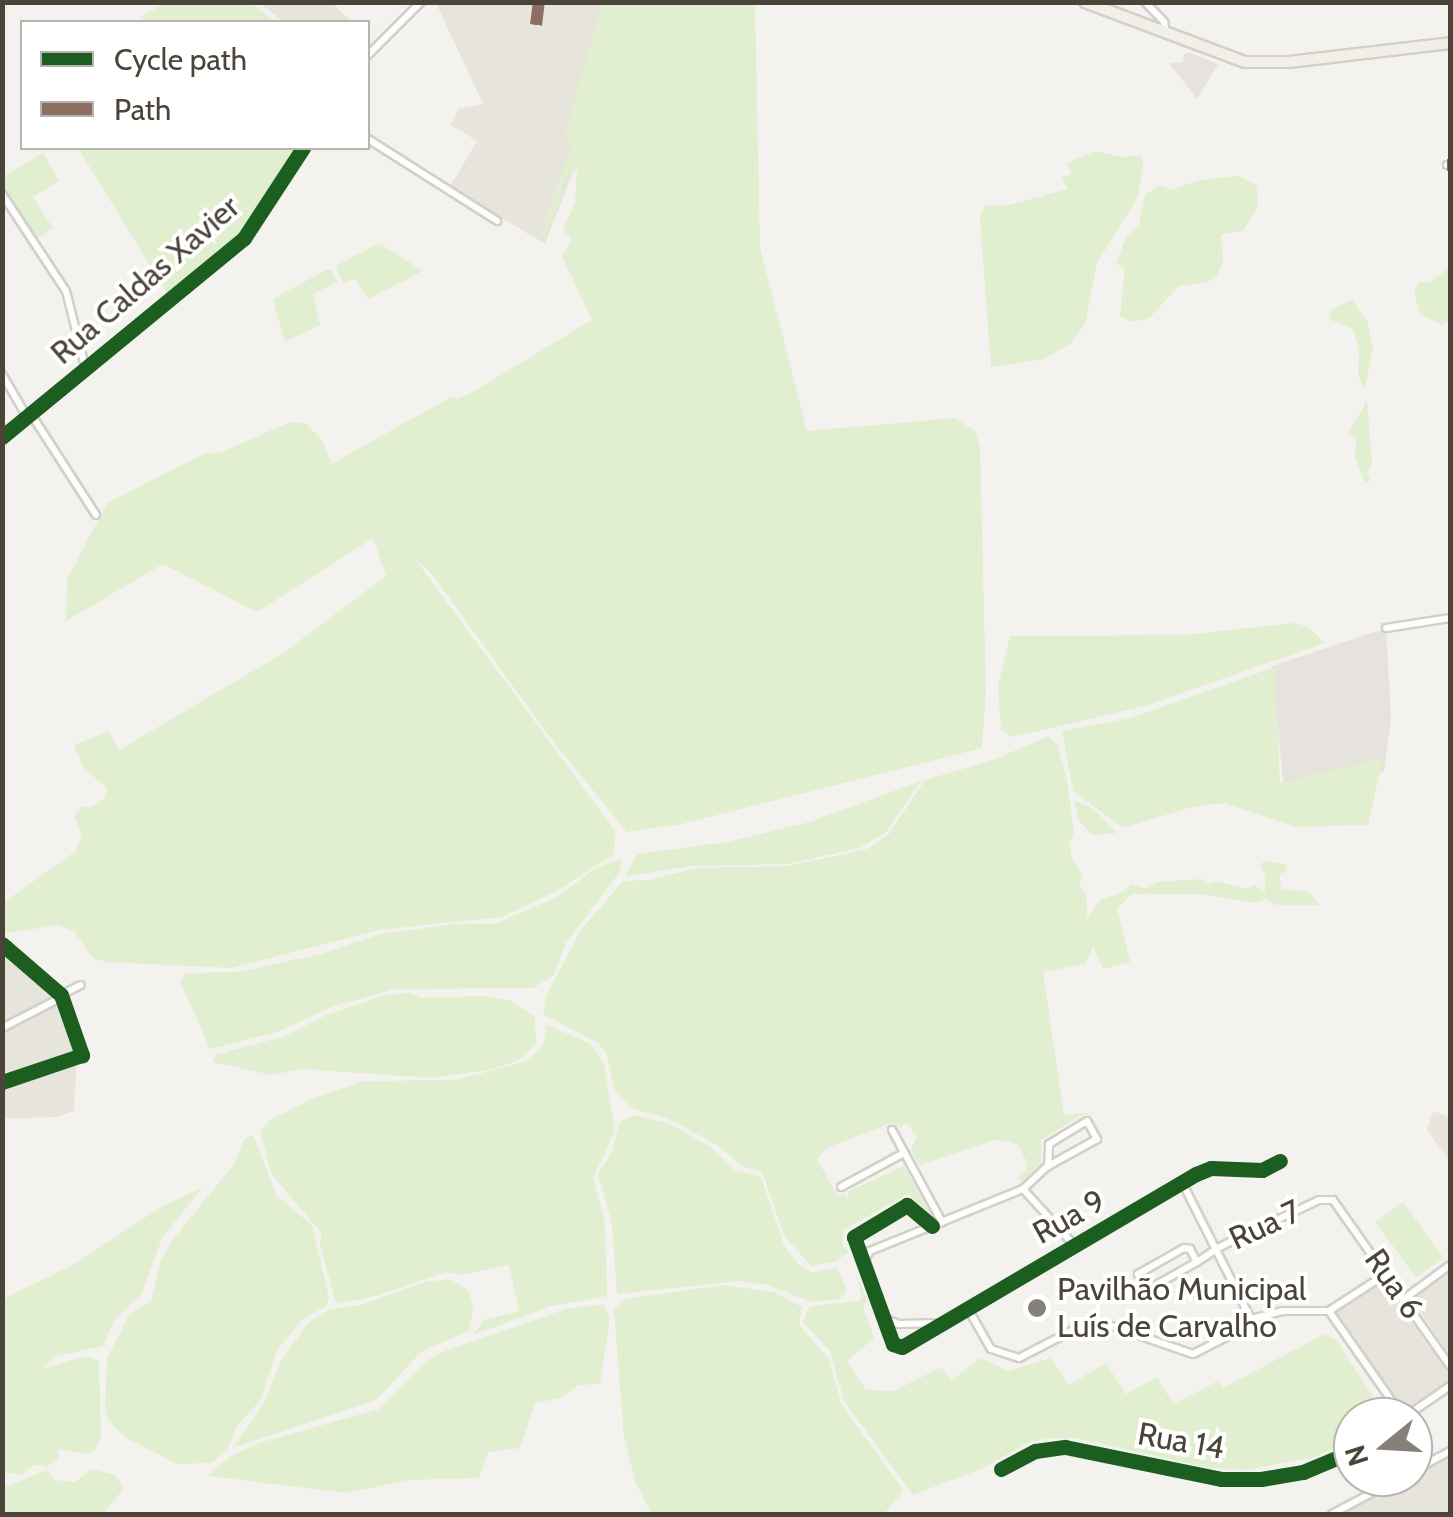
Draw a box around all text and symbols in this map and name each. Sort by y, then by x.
legend [20,20,370,150]
text: Cycle path [114,41,247,78]
text: Path [114,91,171,128]
street label: Rua Caldas Xavier [43,188,247,372]
street label: Rua 9 [1026,1182,1112,1252]
street label: Rua 7 [1223,1192,1307,1258]
street label: Rua 6 [1356,1242,1432,1326]
place label: Pavilhão Municipal Luís de Carvalho [1057,1271,1306,1346]
marker: Pavilhão Municipal Luís de Carvalho [1026,1297,1048,1319]
north arrow [1333,1397,1433,1497]
street label: Rua 14 [1135,1415,1227,1467]
text: N [1337,1441,1376,1470]

